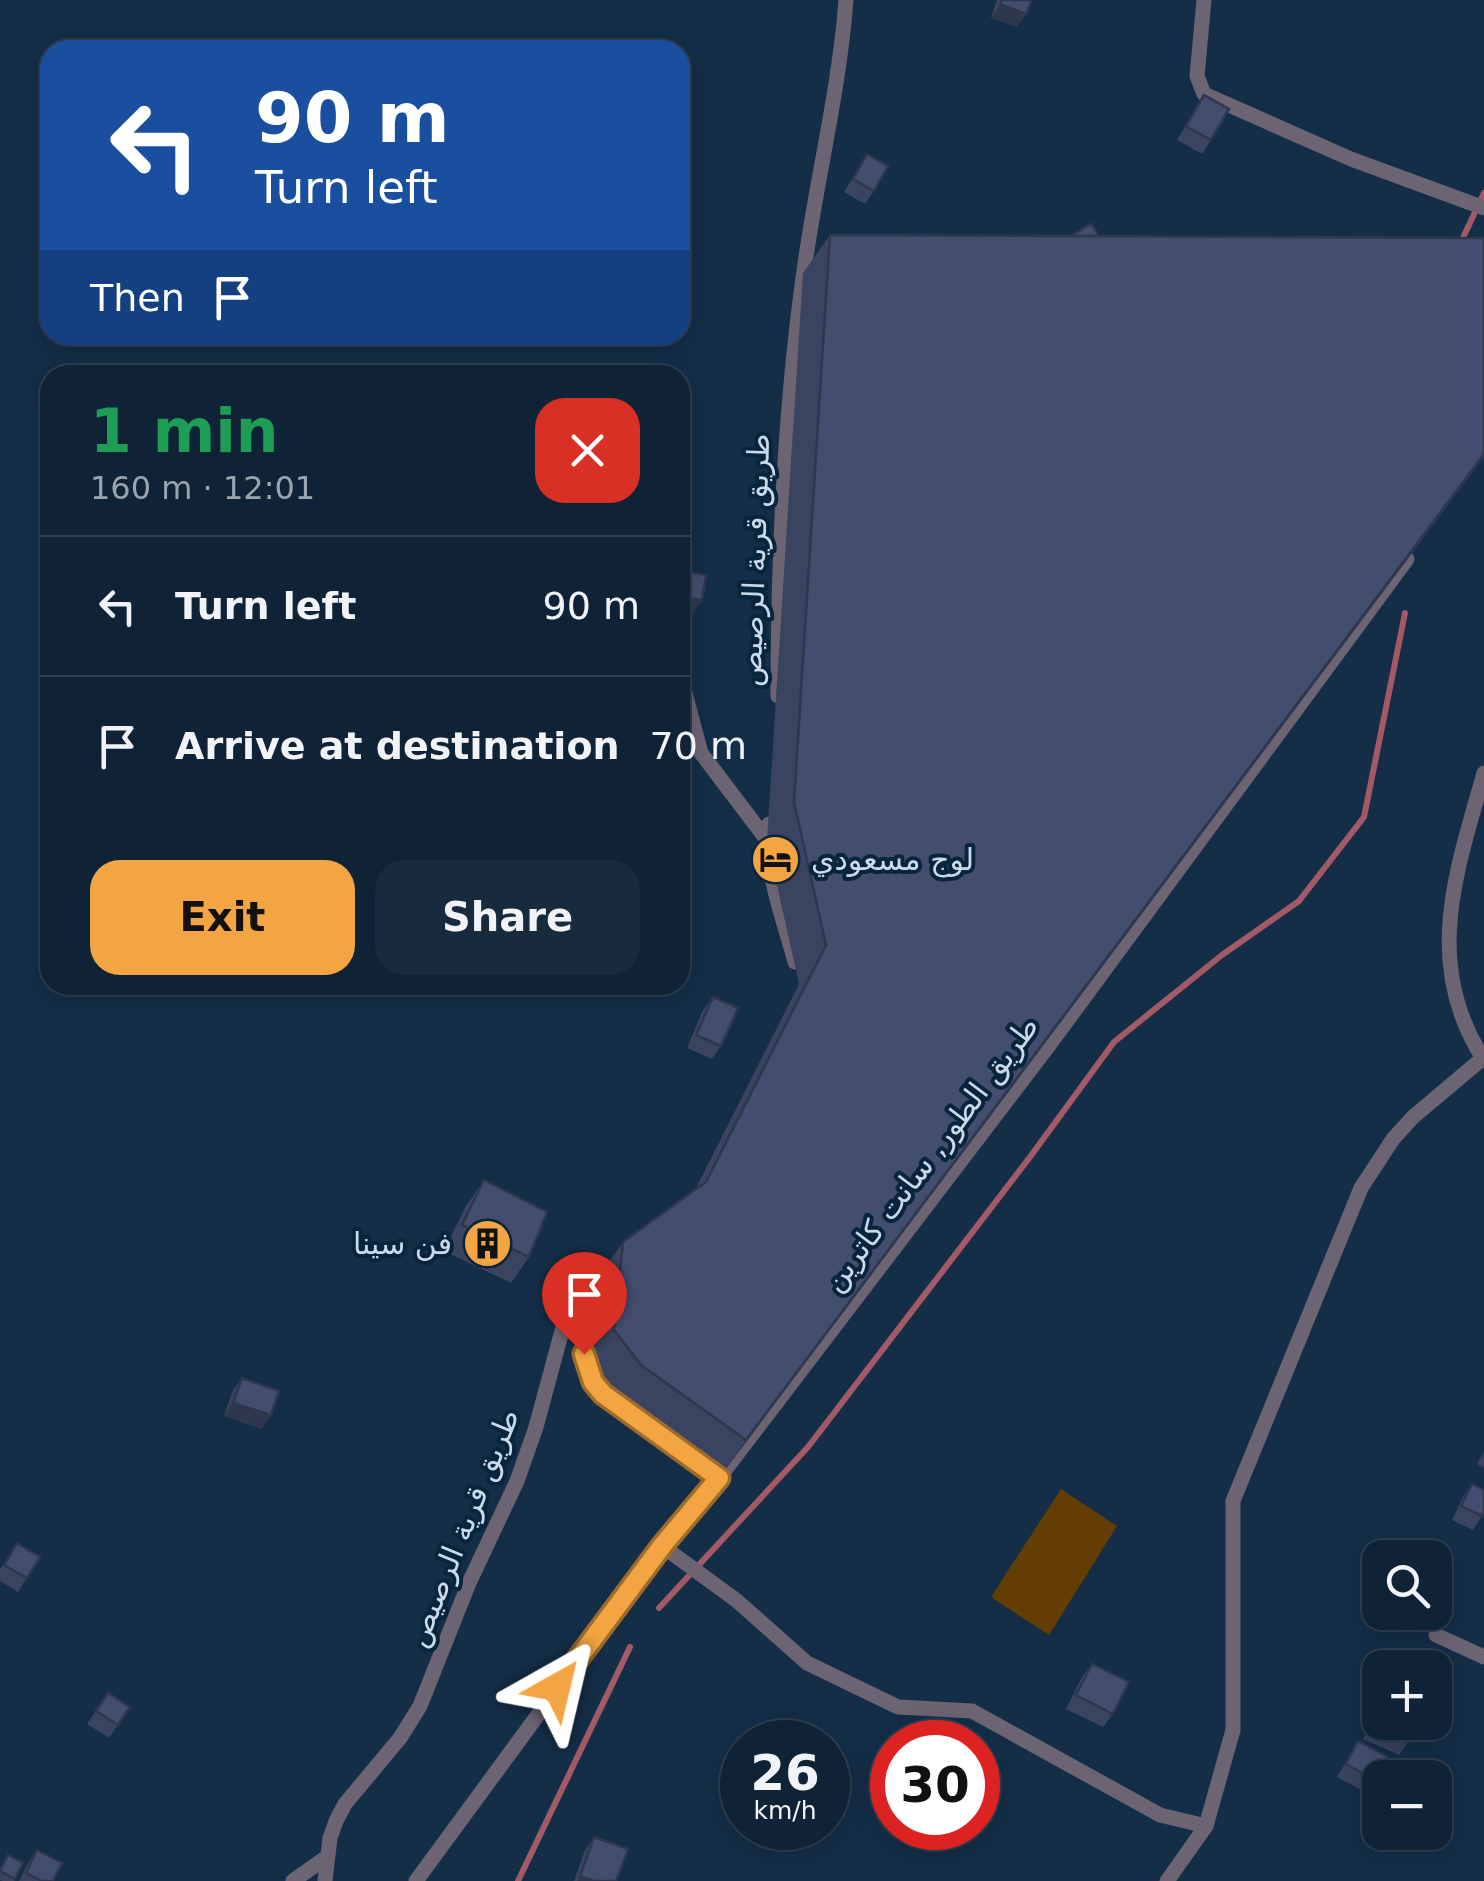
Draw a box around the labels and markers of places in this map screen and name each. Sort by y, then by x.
hotel icon: لوج مسعودي [750,834,802,886]
place label: لوج مسعودي [811,842,974,878]
building icon: فن سينا [461,1218,513,1270]
place label: فن سينا [353,1226,452,1261]
pin [542,1252,627,1355]

